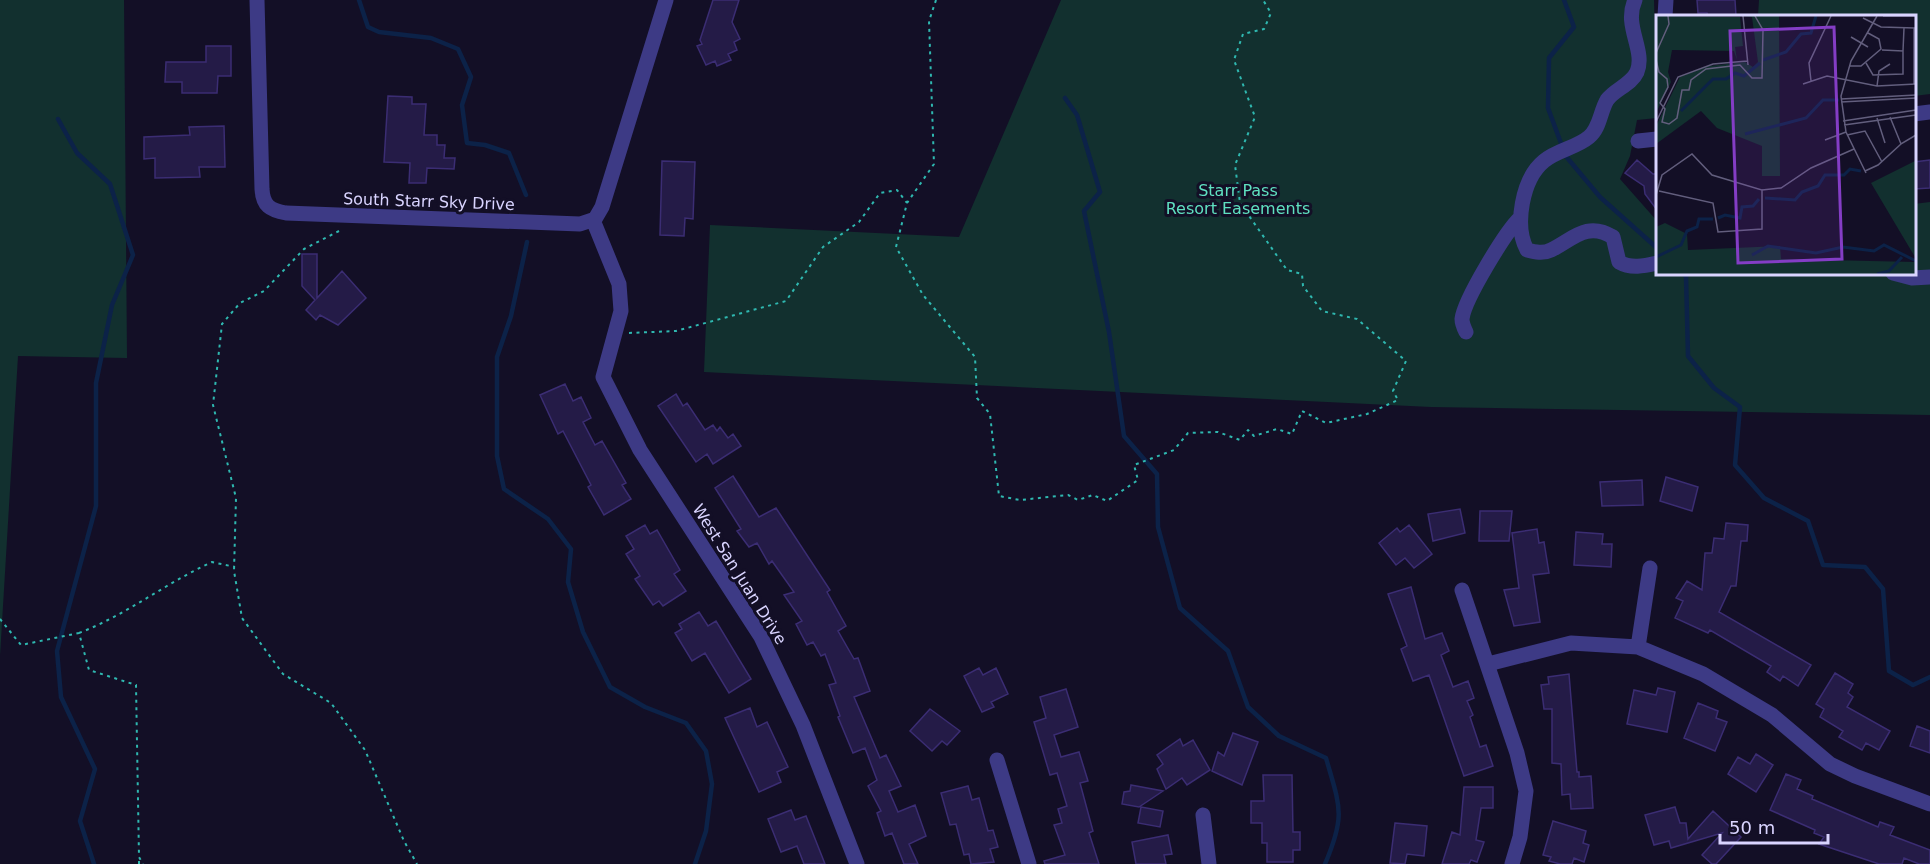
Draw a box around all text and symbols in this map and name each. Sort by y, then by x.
inset map [1656,15,1915,274]
park label: Starr Pass Resort Easements [1166,181,1310,218]
street label: South Starr Sky Drive [343,189,515,214]
street label: West San Juan Drive [689,500,791,648]
scale bar [1720,807,1828,845]
text: 50 m [1729,817,1775,838]

